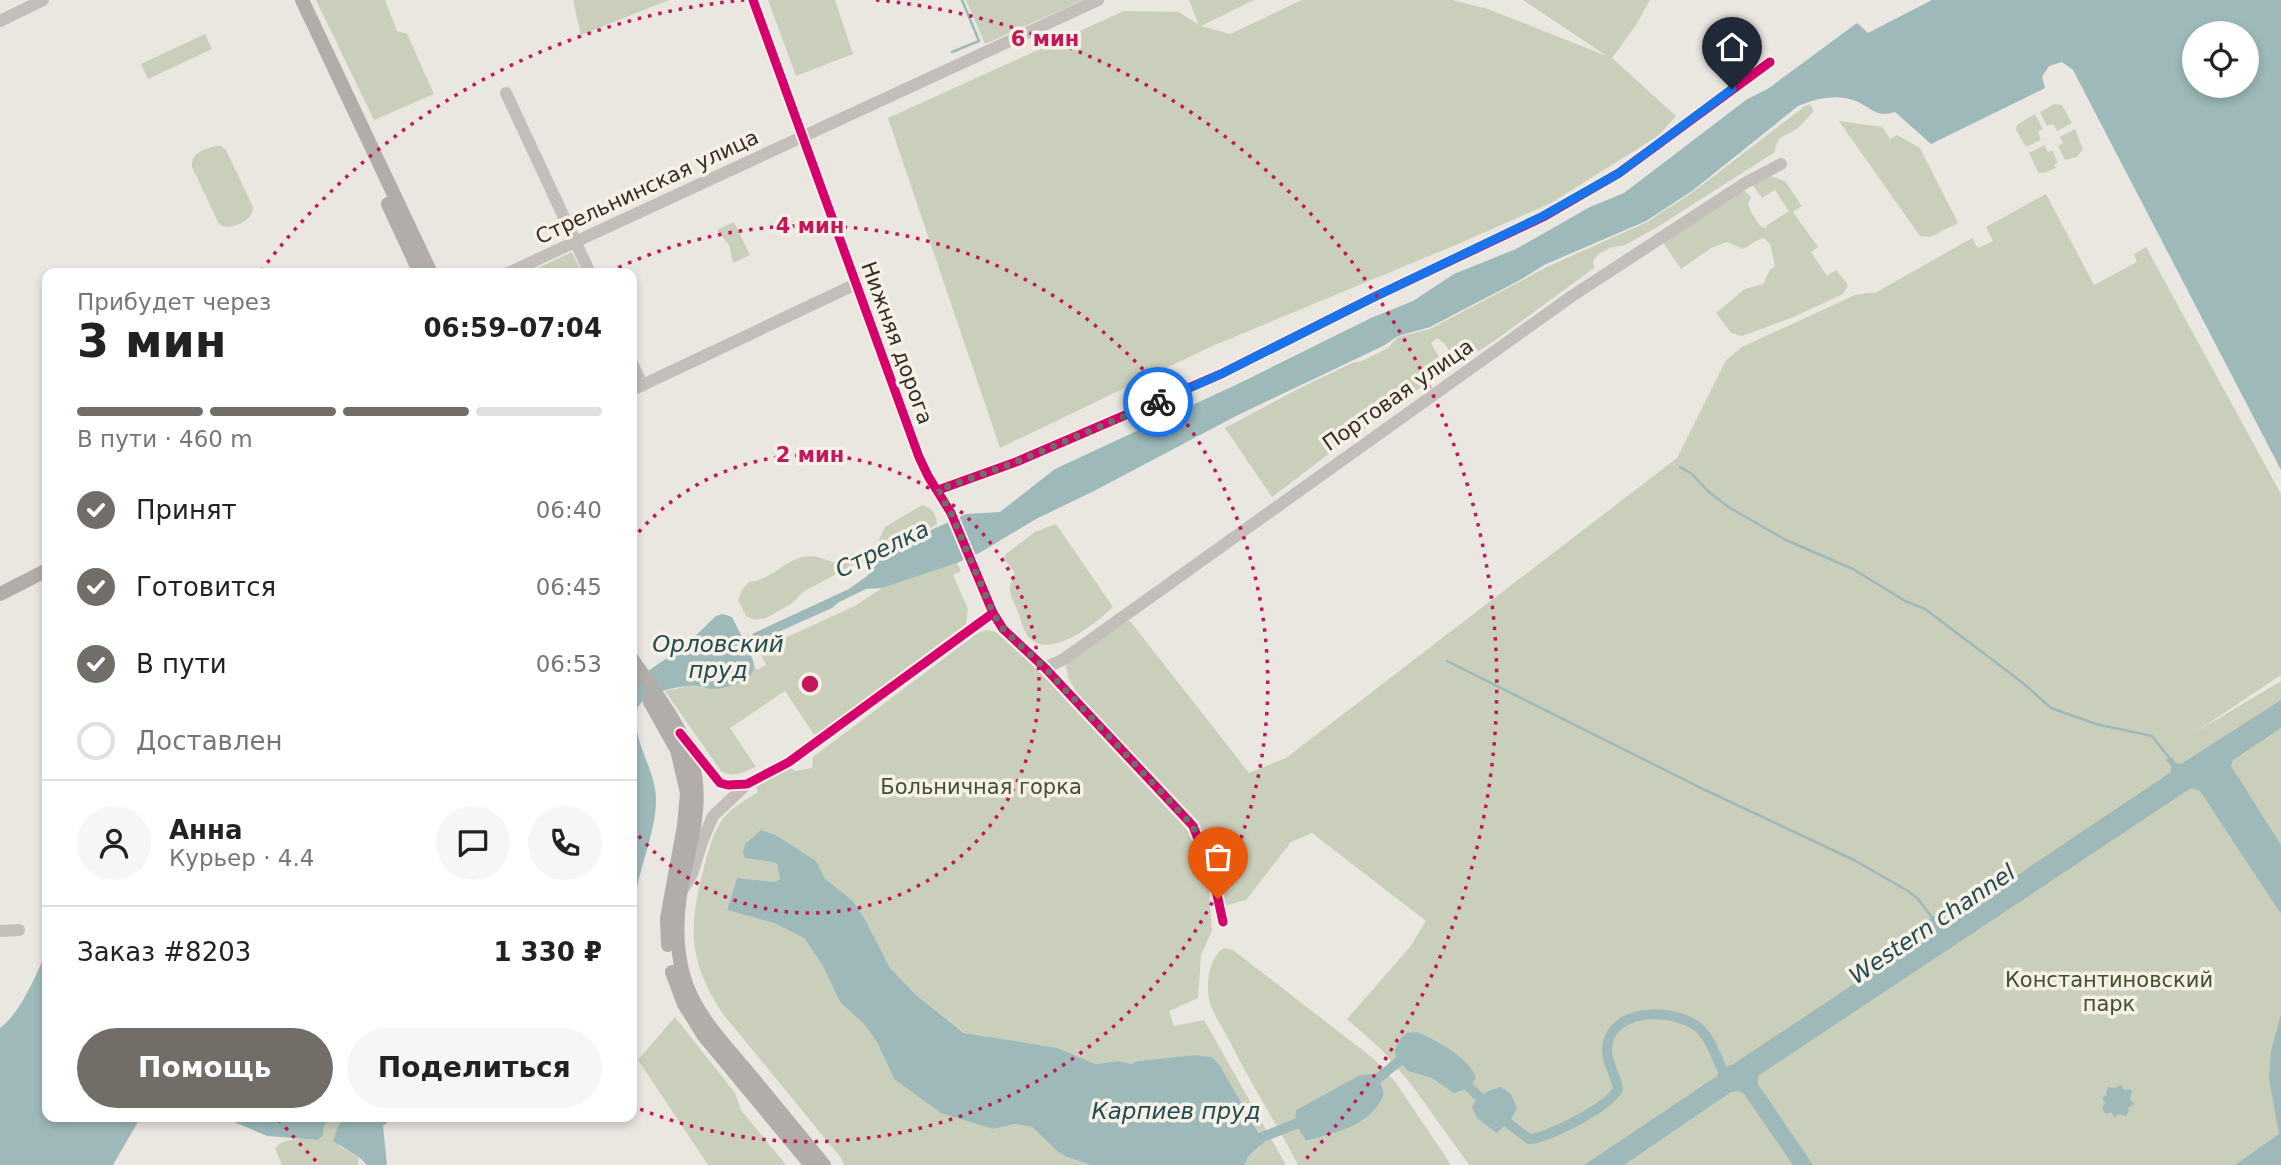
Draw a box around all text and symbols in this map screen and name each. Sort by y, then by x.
pin [1702,17,1762,89]
map controls [2182,21,2259,98]
button: locate [2182,21,2259,98]
text: 6 мин [1011,27,1079,51]
icon: home [1713,28,1751,66]
street label: Стрельнинская улица [532,125,762,249]
text: 4 мин [776,214,844,238]
street label: Нижняя дорога [856,258,938,428]
text: Прибудет через [77,289,271,315]
text: 06:59–07:04 [423,313,602,343]
text: 3 мин [77,314,227,368]
street label: Портовая улица [1318,334,1478,456]
courier [1123,367,1193,437]
icon: bike [1139,383,1177,421]
text: В пути · 460 m [77,426,253,452]
text: 2 мин [776,443,844,467]
icon: check [77,491,115,529]
text: Принят [136,495,237,525]
text: 06:40 [536,497,602,523]
water label: Стрелка [831,515,933,583]
icon: check [77,568,115,606]
text: Готовится [136,572,276,602]
text: 06:45 [536,574,602,600]
water label: Орловский пруд [652,631,784,683]
icon: check [77,645,115,683]
text: В пути [136,649,227,679]
text: 06:53 [536,651,602,677]
centre of rings [798,672,822,696]
text: Доставлен [136,726,283,756]
park label: Больничная горка [880,775,1082,799]
button: person [77,806,151,880]
button: chat [436,806,510,880]
button: phone [528,806,602,880]
text: Анна [169,815,243,845]
pin [1188,827,1248,899]
icon: bag [1199,838,1237,876]
text: Курьер · 4.4 [169,845,314,871]
water label: Western channel [1844,859,2020,989]
text: Заказ #8203 [77,937,251,967]
text: 1 330 ₽ [493,937,602,967]
park label: Константиновский парк [2005,968,2213,1016]
button: Помощь [77,1028,333,1108]
button: Поделиться [347,1028,602,1108]
water label: Карпиев пруд [1091,1098,1261,1124]

